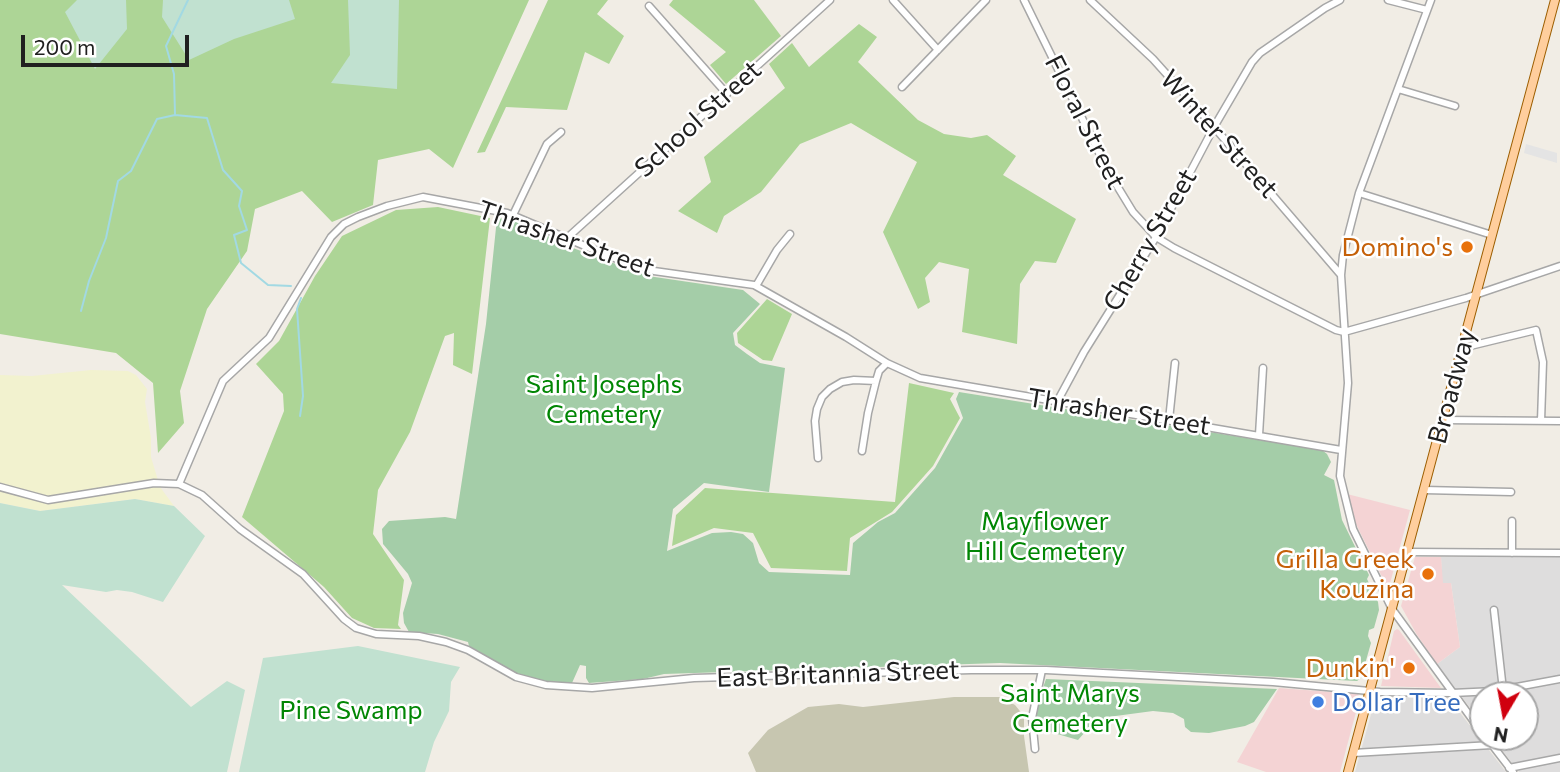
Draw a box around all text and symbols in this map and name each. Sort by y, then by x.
scale bar [24,21,192,65]
text: 200 m [34,34,95,59]
street label: Floral Street [1038,50,1132,194]
street label: School Street [628,54,768,184]
street label: Winter Street [1153,64,1285,204]
street label: Cherry Street [1097,163,1203,317]
street label: Thrasher Street [474,194,658,284]
place label: Domino's [1341,231,1453,263]
marker: Domino's [1459,239,1475,255]
street label: Broadway [1422,325,1482,447]
park label: Saint Josephs Cemetery [526,368,682,430]
street label: Thrasher Street [1025,382,1213,442]
park label: Mayflower Hill Cemetery [965,505,1125,566]
place label: Grilla Greek Kouzina [1276,543,1414,604]
marker: Grilla Greek Kouzina [1420,566,1436,582]
place label: Dunkin' [1306,652,1395,684]
street label: East Britannia Street [716,654,960,694]
marker: Dunkin' [1401,660,1417,676]
park label: Saint Marys Cemetery [1000,677,1140,738]
north arrow [1469,681,1539,751]
place label: Dollar Tree [1332,686,1461,718]
park label: Pine Swamp [279,694,423,726]
marker: Dollar Tree [1310,694,1326,710]
text: N [1492,723,1510,748]

